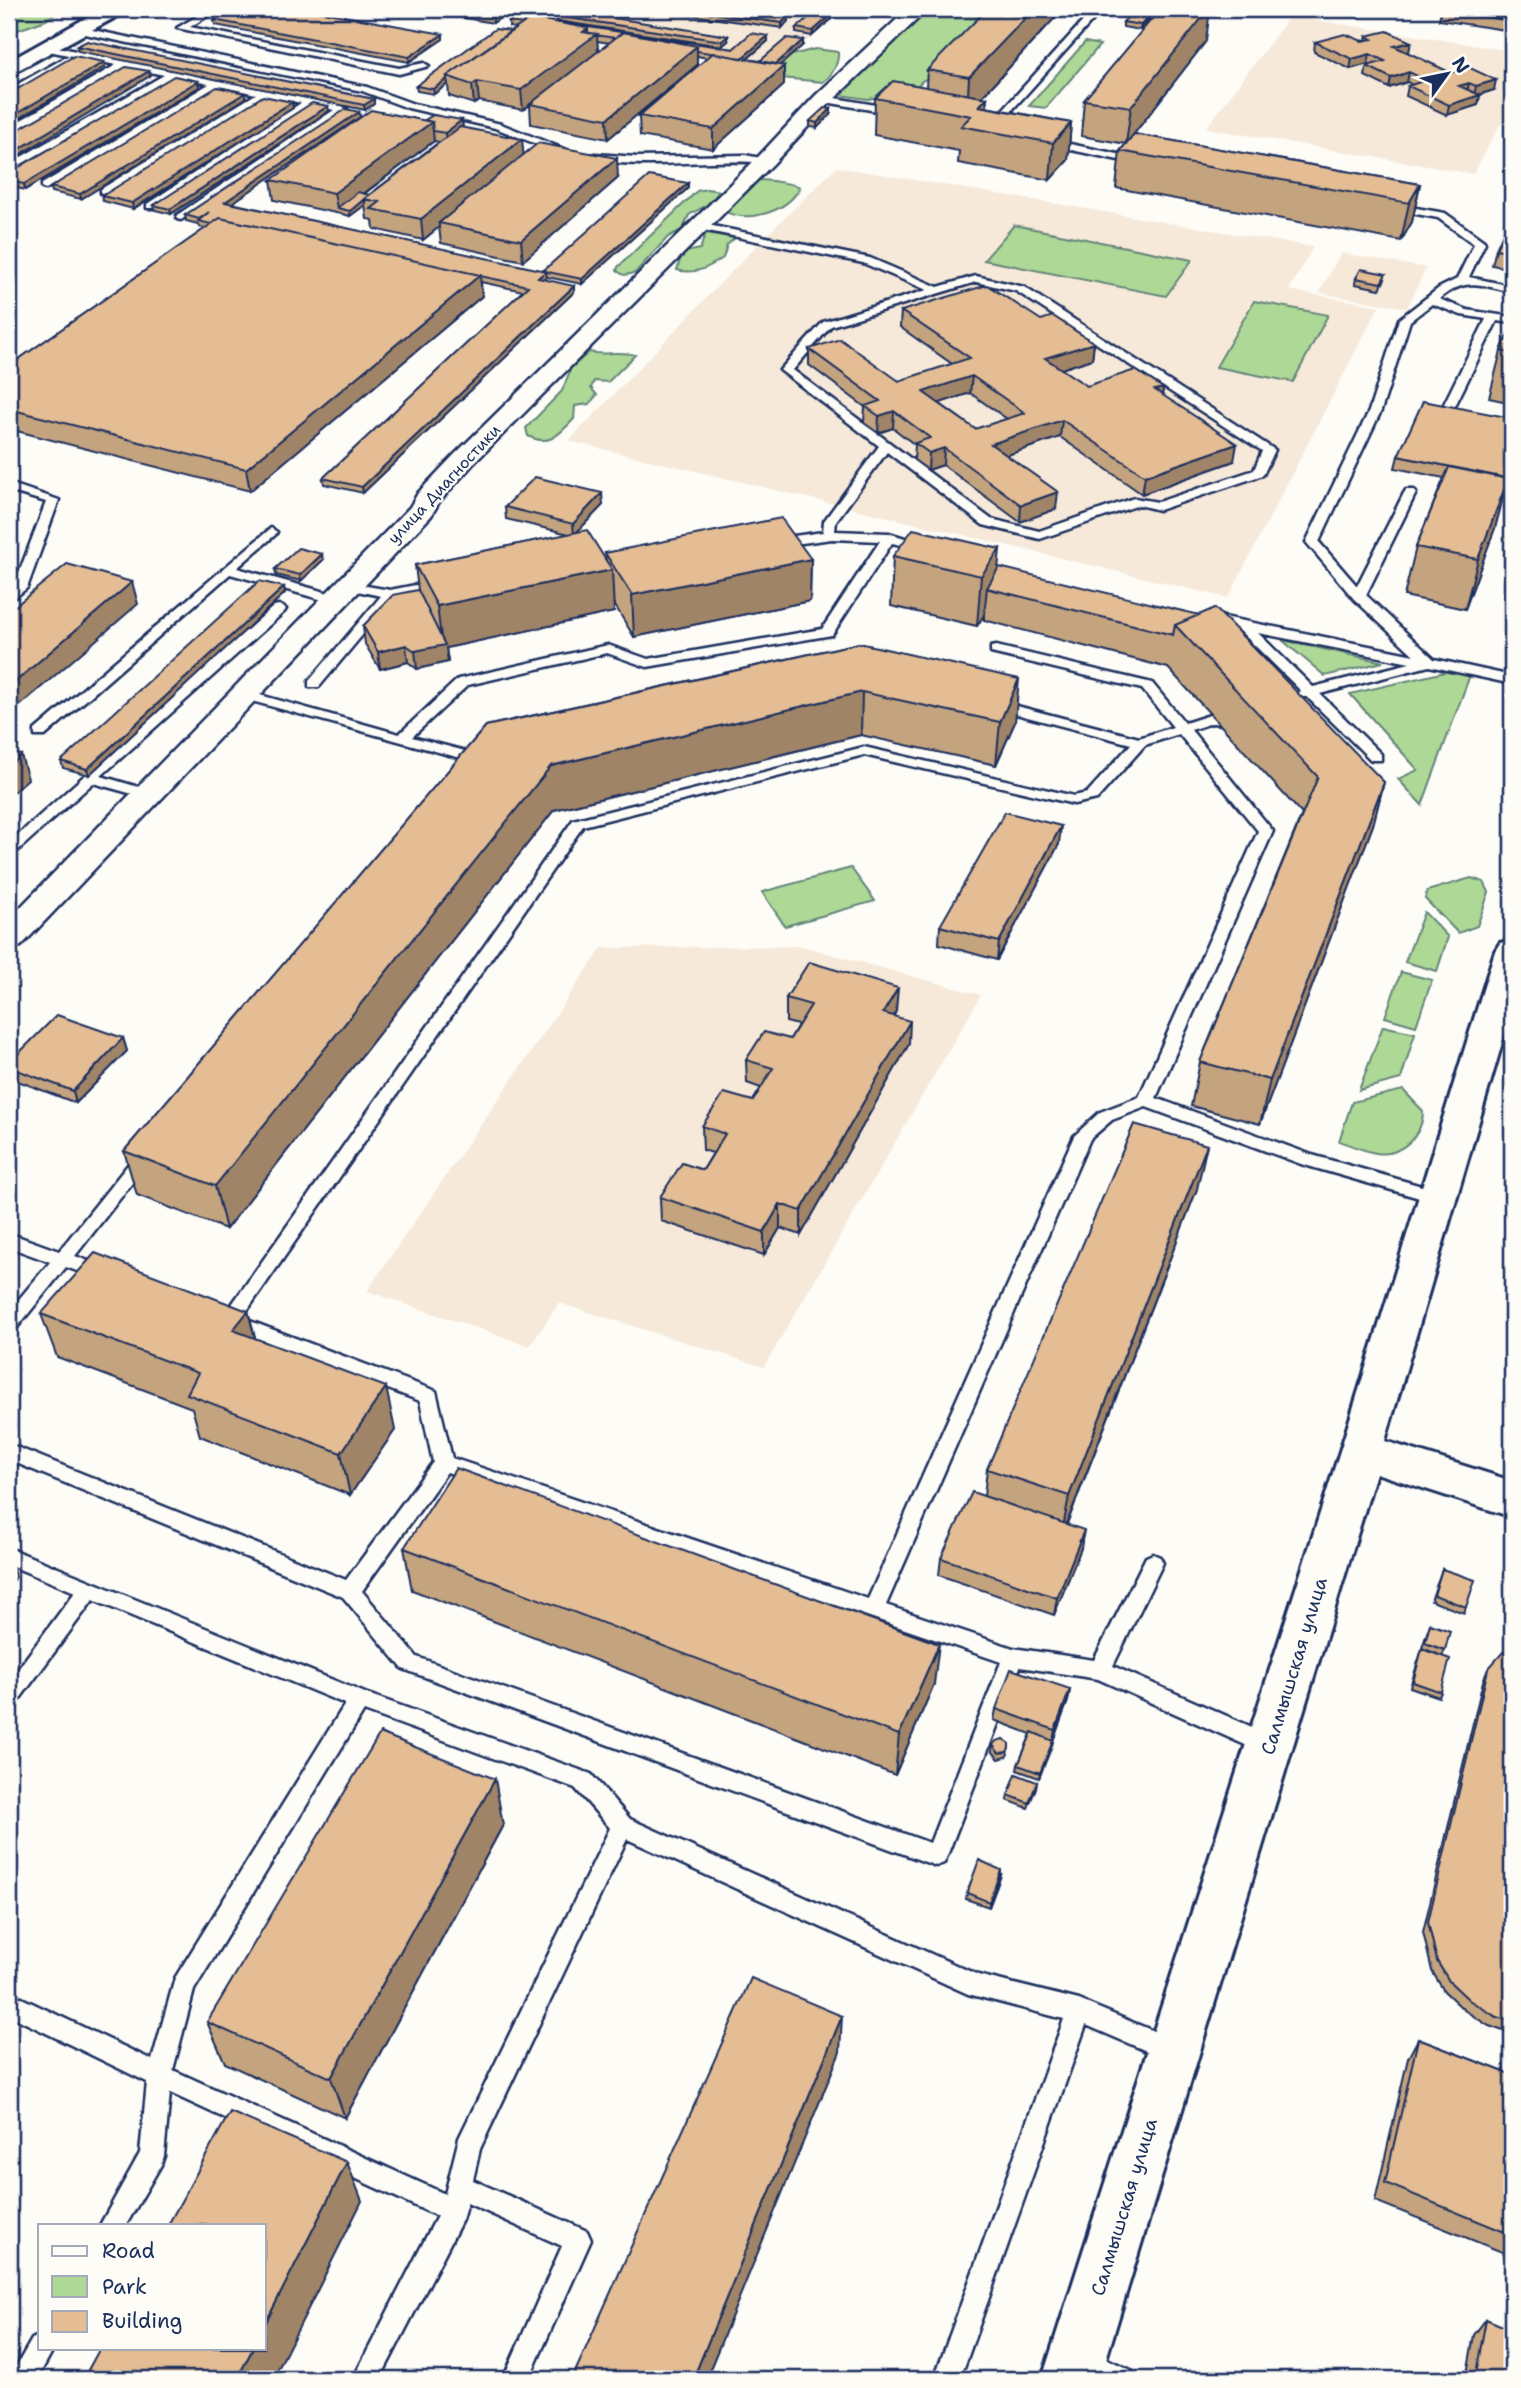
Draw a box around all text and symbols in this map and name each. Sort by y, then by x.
north arrow [1412,38,1482,108]
text: N [1446,52,1475,78]
street label: улица Диагностики [383,420,505,548]
street label: Салмышская улица [1255,1574,1333,1758]
street label: Салмышская улица [1085,2115,1163,2299]
legend [38,2224,266,2350]
text: Road [102,2237,155,2265]
text: Park [102,2273,147,2301]
text: Building [102,2307,182,2335]

